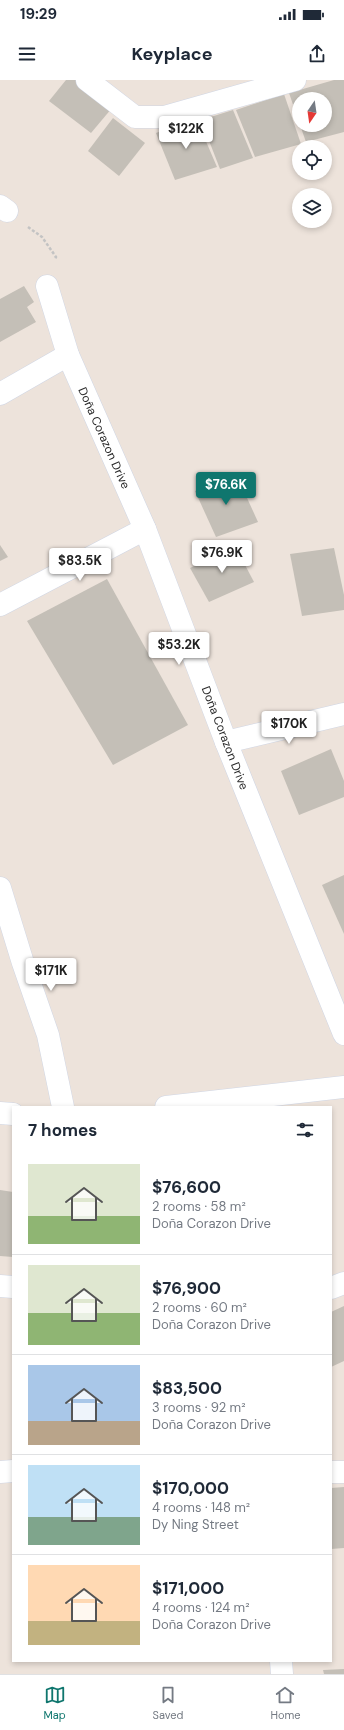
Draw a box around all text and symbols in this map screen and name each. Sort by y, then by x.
text: 19:29 [20,4,57,24]
text: Keyplace [131,42,213,66]
icon: menu [16,43,38,65]
icon: share [306,43,328,65]
north arrow [292,92,332,132]
map controls [292,92,332,228]
pin: $122K [158,116,214,150]
text: $122K [168,120,204,137]
button: locate [292,140,332,180]
button: layers [292,188,332,228]
street label: Doña Corazon Drive [74,385,134,492]
pin: $76.6K [193,472,259,506]
text: $76.6K [205,476,247,493]
pin: $76.9K [189,540,255,574]
text: $76.9K [201,544,243,561]
pin: $83.5K [47,548,113,582]
text: $83.5K [58,552,102,569]
pin: $53.2K [146,632,212,666]
text: $53.2K [157,636,201,653]
street label: Doña Corazon Drive [198,684,252,792]
pin: $170K [261,711,317,745]
text: $170K [270,715,308,732]
pin: $171K [23,958,79,992]
text: $171K [34,962,68,979]
text: 7 homes [28,1119,97,1141]
icon: filters [294,1119,316,1141]
text: $76,600 [152,1176,221,1198]
icon: home [60,1180,108,1228]
text: 2 rooms · 58 m² [152,1198,246,1215]
text: Doña Corazon Drive [152,1215,271,1232]
text: $76,900 [152,1277,221,1299]
icon: home [60,1281,108,1329]
text: 2 rooms · 60 m² [152,1299,247,1316]
text: Doña Corazon Drive [152,1316,271,1333]
text: $83,500 [152,1377,222,1399]
icon: home [60,1381,108,1429]
text: 3 rooms · 92 m² [152,1399,245,1416]
text: Doña Corazon Drive [152,1416,271,1433]
text: $170,000 [152,1477,229,1499]
icon: home [60,1481,108,1529]
text: 4 rooms · 148 m² [152,1499,250,1516]
text: Dy Ning Street [152,1516,239,1533]
text: $171,000 [152,1577,224,1599]
icon: home [60,1581,108,1629]
text: 4 rooms · 124 m² [152,1599,249,1616]
text: Doña Corazon Drive [152,1616,271,1633]
tab: Map [43,1684,66,1722]
tab: Saved [153,1684,183,1722]
tab: Home [270,1684,300,1722]

